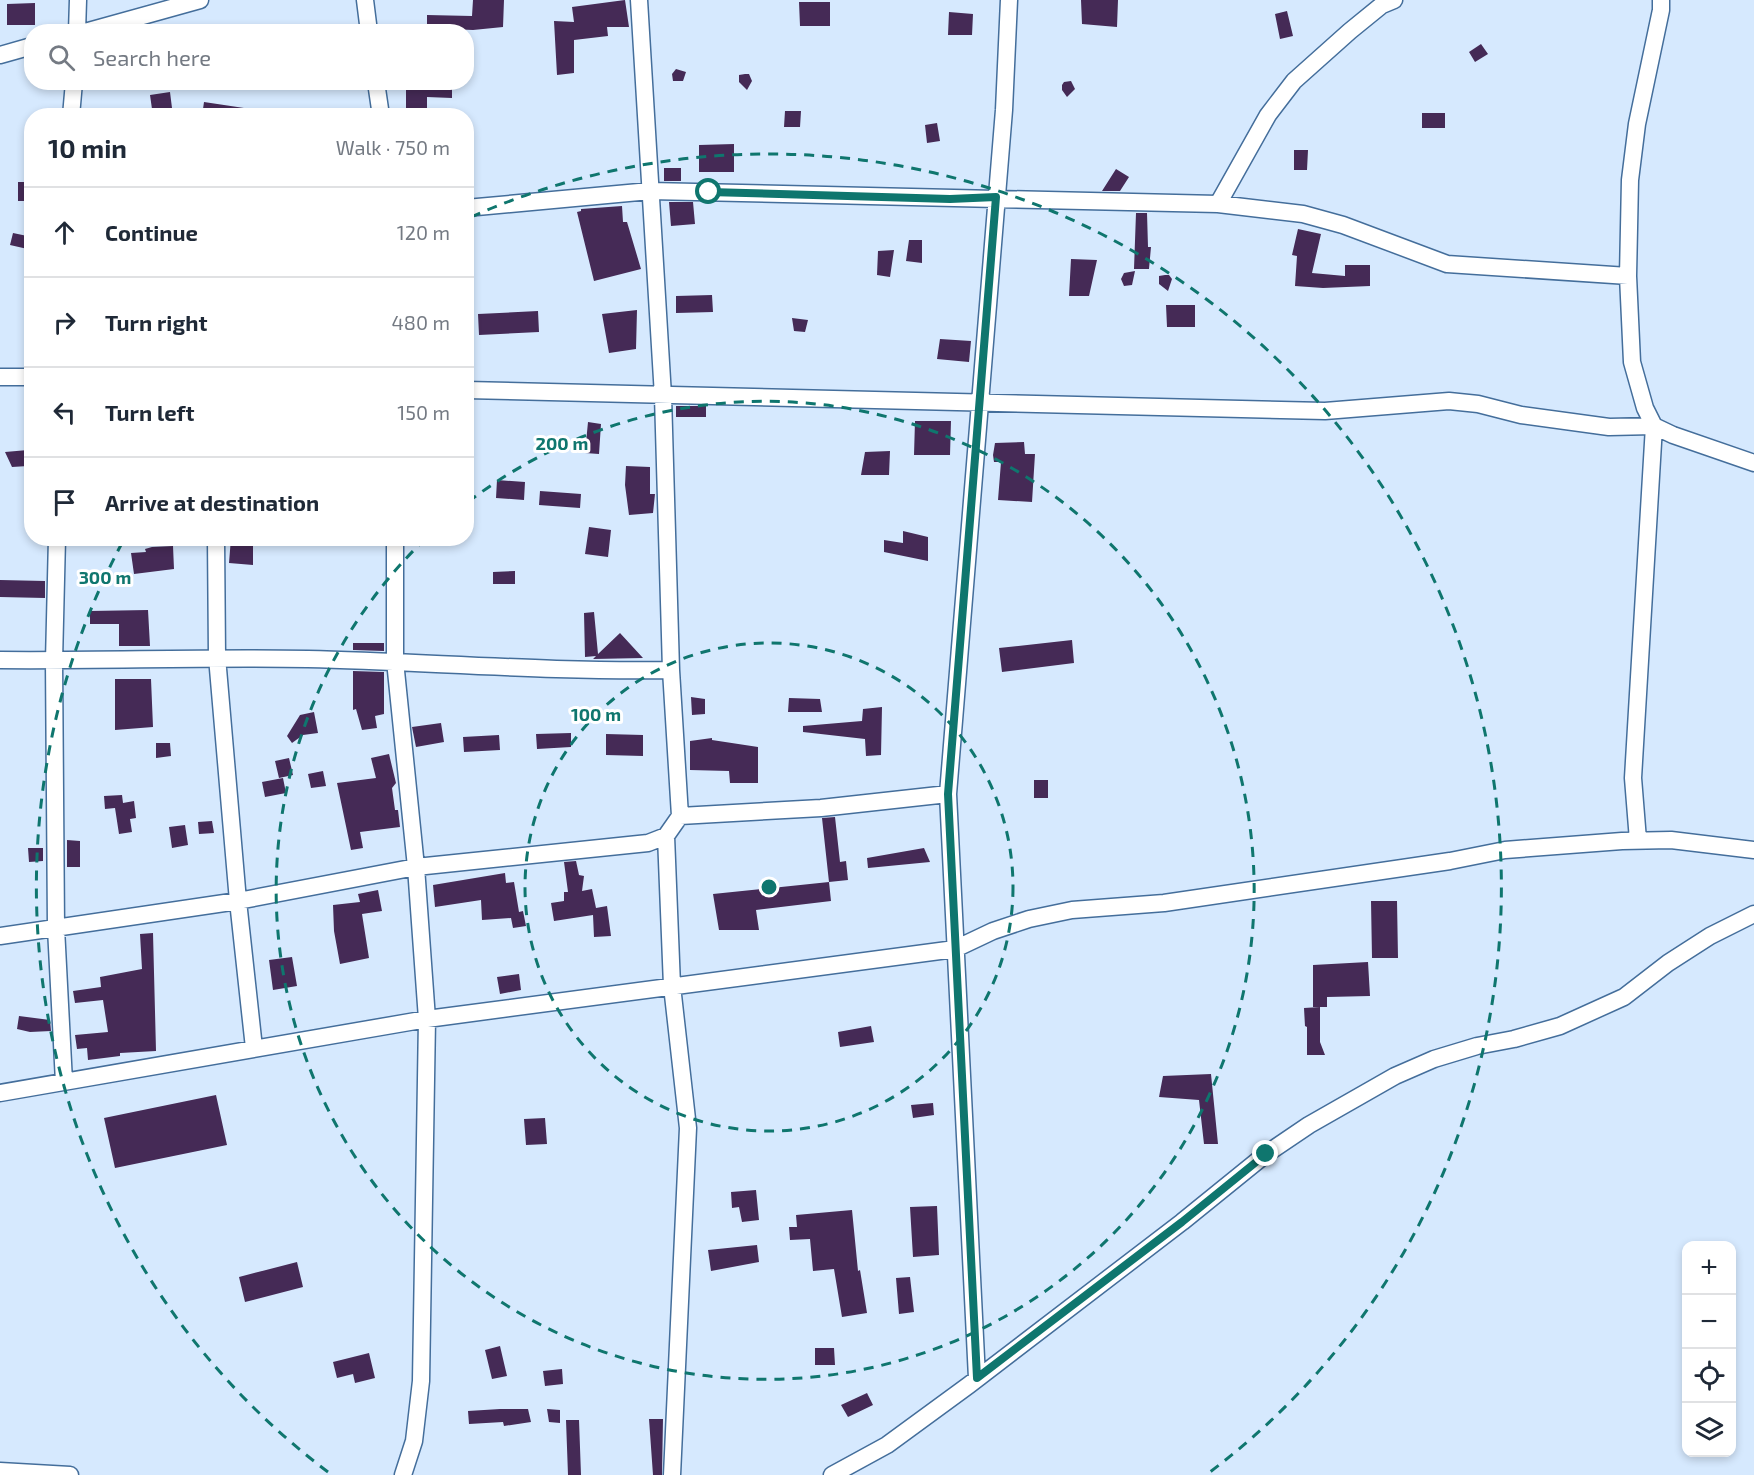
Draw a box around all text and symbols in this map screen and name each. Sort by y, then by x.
search box [24,24,474,90]
icon: search [45,41,78,74]
text: Search here [93,44,211,70]
text: 10 min [48,132,127,163]
text: Walk · 750 m [336,135,450,159]
route start [695,178,721,204]
icon: ahead [48,216,81,249]
text: Continue [105,219,198,245]
text: 120 m [397,220,450,244]
icon: right [48,306,81,339]
text: Turn right [105,309,207,335]
text: 480 m [392,310,450,334]
icon: left [48,396,81,429]
text: Turn left [105,399,194,425]
text: 150 m [397,400,450,424]
text: 200 m [536,432,588,454]
icon: arrive [48,486,81,519]
text: Arrive at destination [105,489,319,515]
text: 300 m [79,566,131,588]
text: 100 m [571,703,621,725]
centre of rings [759,877,779,897]
route end [1252,1140,1278,1166]
map controls [1682,1241,1736,1457]
button: + [1682,1241,1736,1295]
button: − [1682,1295,1736,1349]
button: locate [1682,1349,1736,1403]
button: layers [1682,1403,1736,1457]

